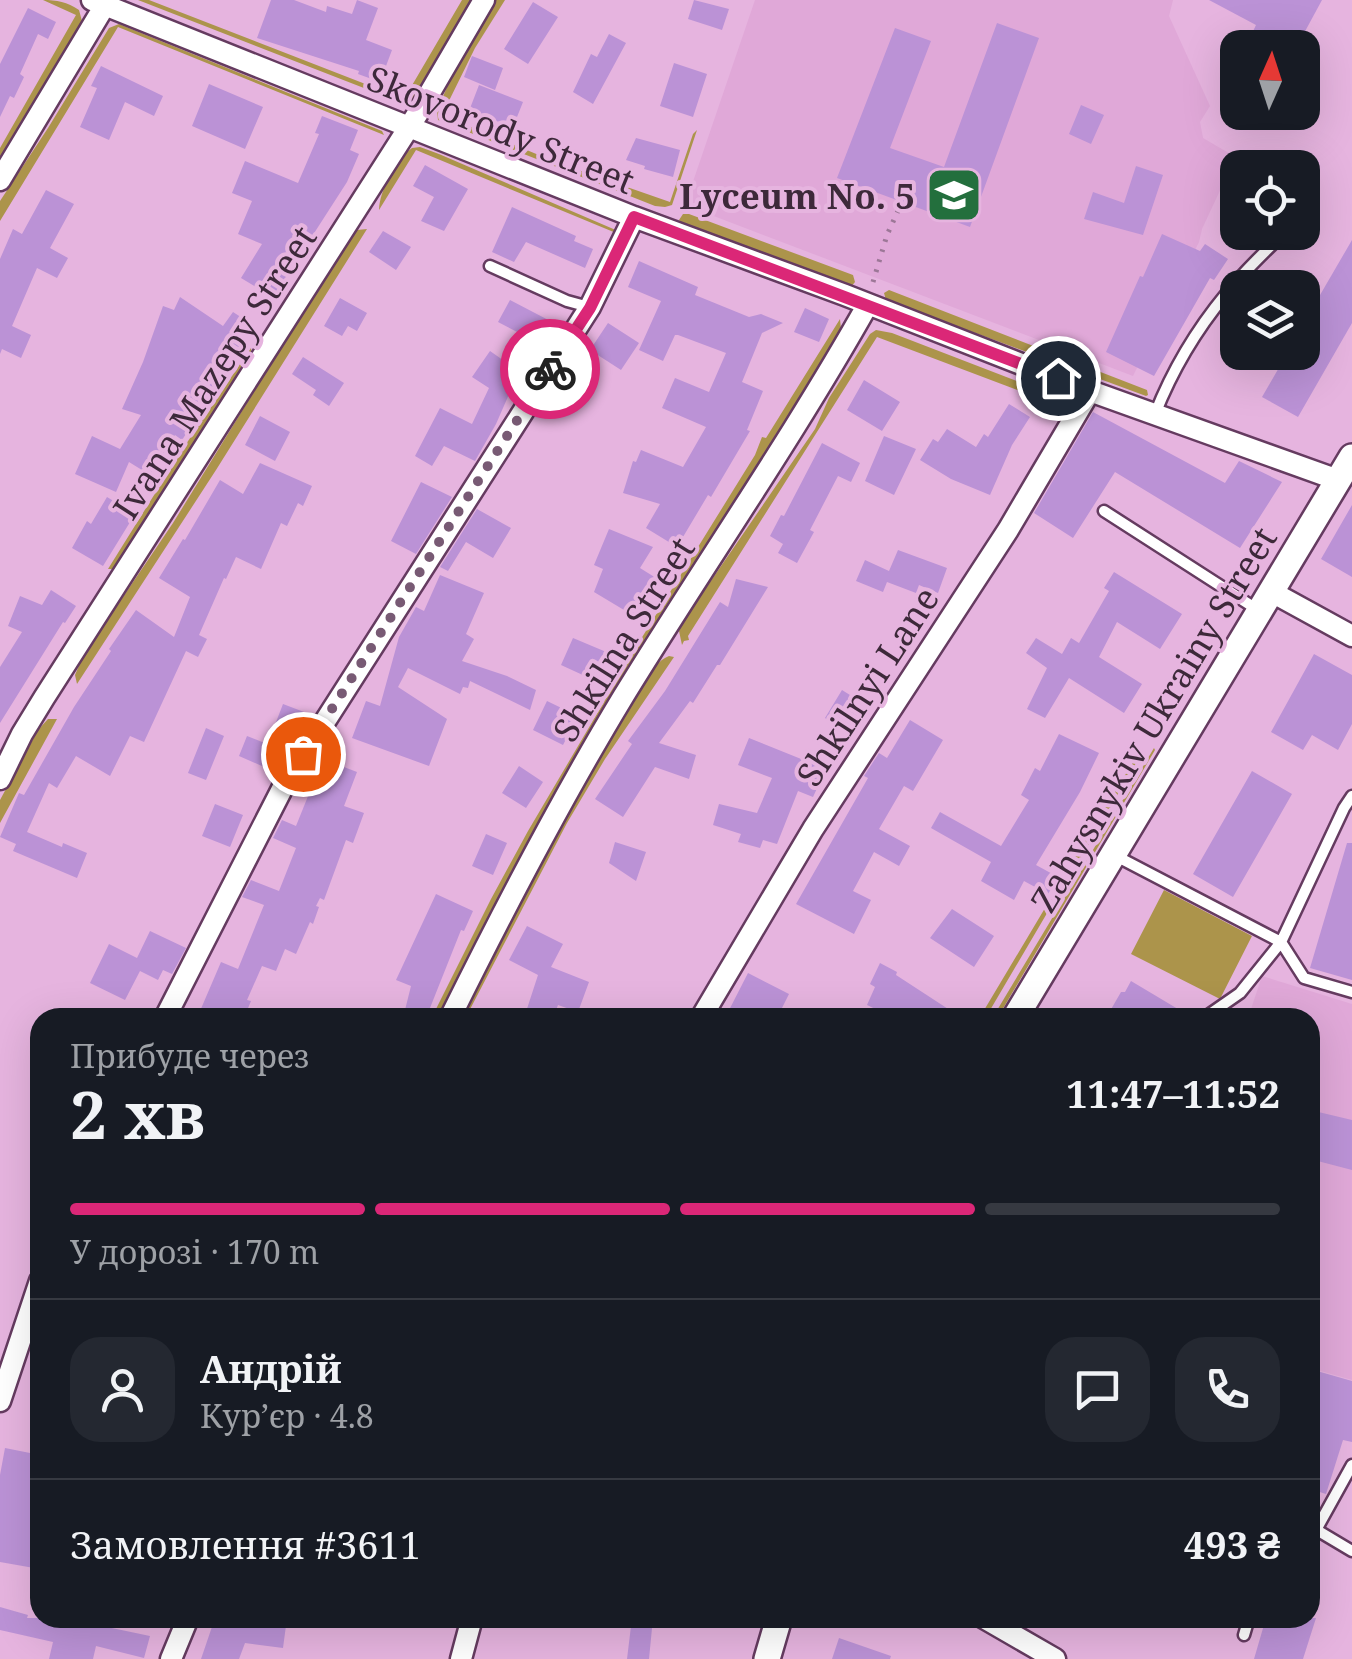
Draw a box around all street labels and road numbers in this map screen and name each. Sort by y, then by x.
street label: Skovorody Street [360,54,642,204]
street label: Ivana Mazepy Street [102,216,326,528]
street label: Zahysnykiv Ukrainy Street [1019,518,1287,920]
street label: Shkilna Street [541,528,705,750]
street label: Shkilnyi Lane [785,577,949,795]

